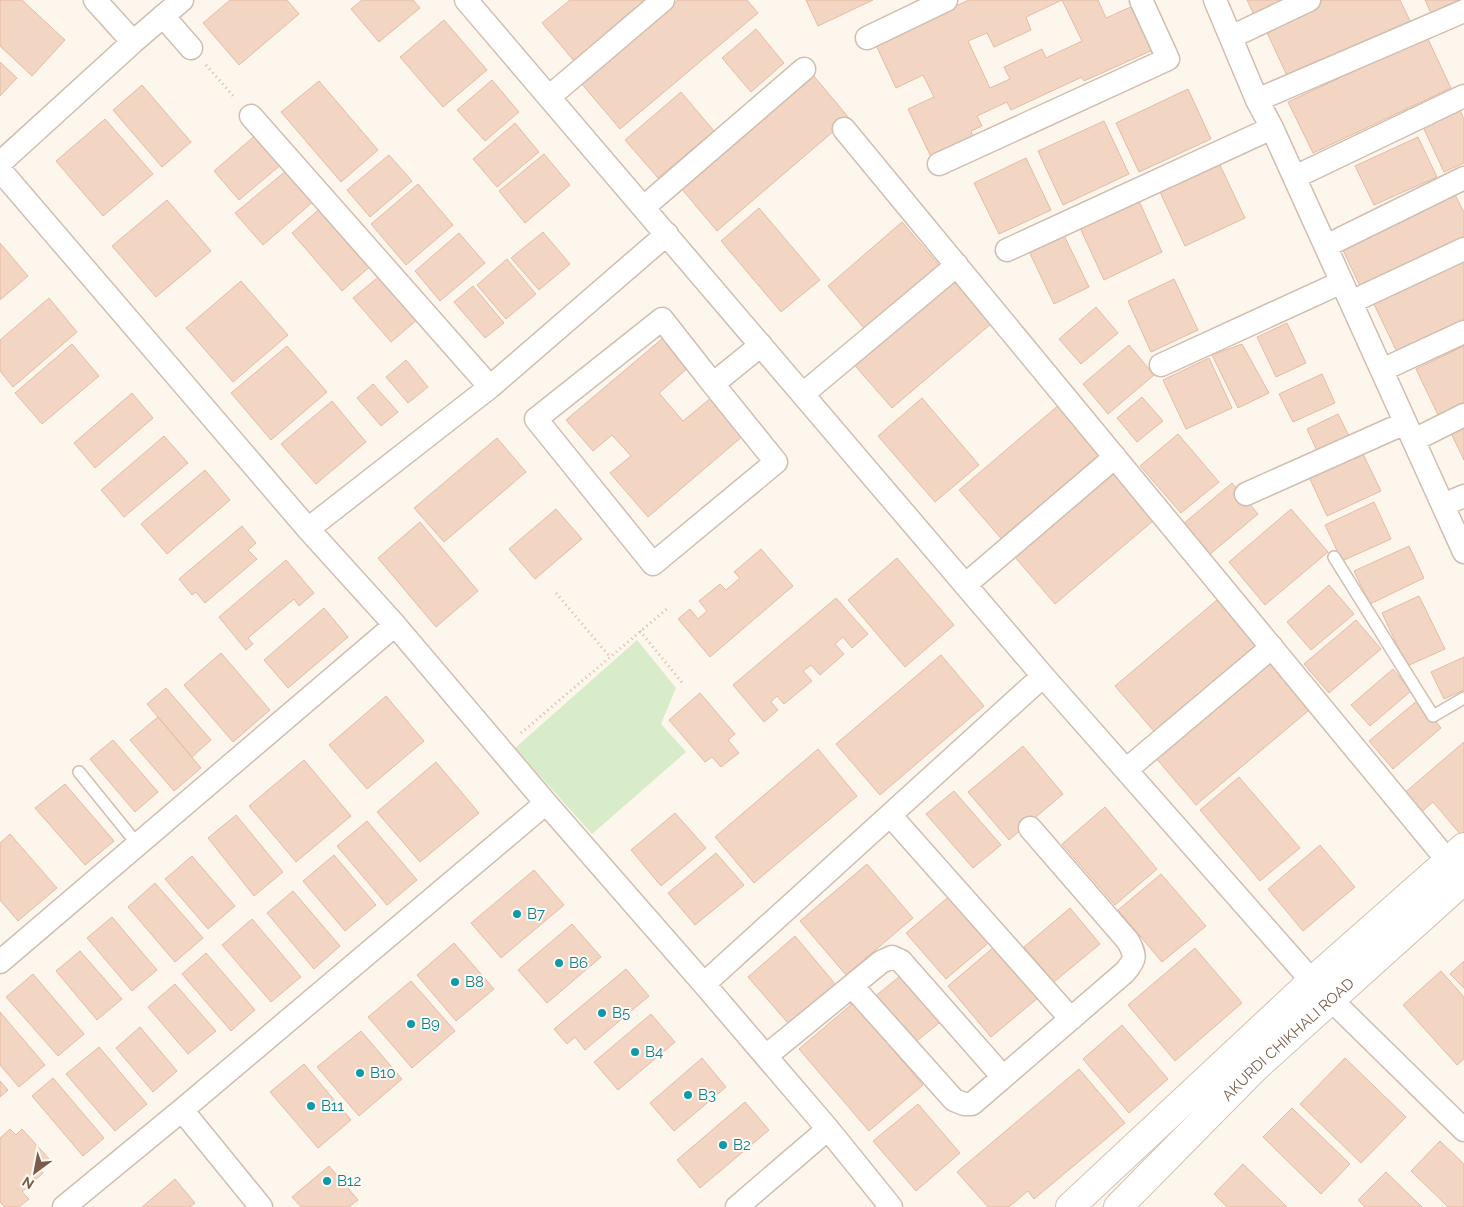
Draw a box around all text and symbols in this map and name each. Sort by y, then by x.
place label: B7 [527,905,545,923]
marker: B7 [511,908,523,920]
place label: B6 [569,954,588,972]
marker: B6 [553,957,565,969]
place label: B8 [465,973,484,991]
street label: AKURDI CHIKHALI ROAD [1219,974,1358,1105]
marker: B8 [449,976,461,988]
place label: B5 [612,1004,630,1022]
marker: B5 [596,1007,608,1019]
place label: B9 [421,1015,440,1033]
marker: B9 [405,1018,417,1030]
place label: B4 [645,1043,663,1061]
marker: B4 [629,1046,641,1058]
place label: B10 [370,1064,396,1082]
marker: B10 [354,1067,366,1079]
place label: B3 [698,1086,716,1104]
marker: B3 [682,1089,694,1101]
place label: B11 [321,1097,344,1115]
marker: B11 [305,1100,317,1112]
place label: B2 [733,1136,751,1154]
marker: B2 [717,1139,729,1151]
north arrow [10,1147,60,1197]
place label: B12 [337,1172,361,1190]
text: N [19,1173,37,1193]
marker: B12 [321,1175,333,1187]

